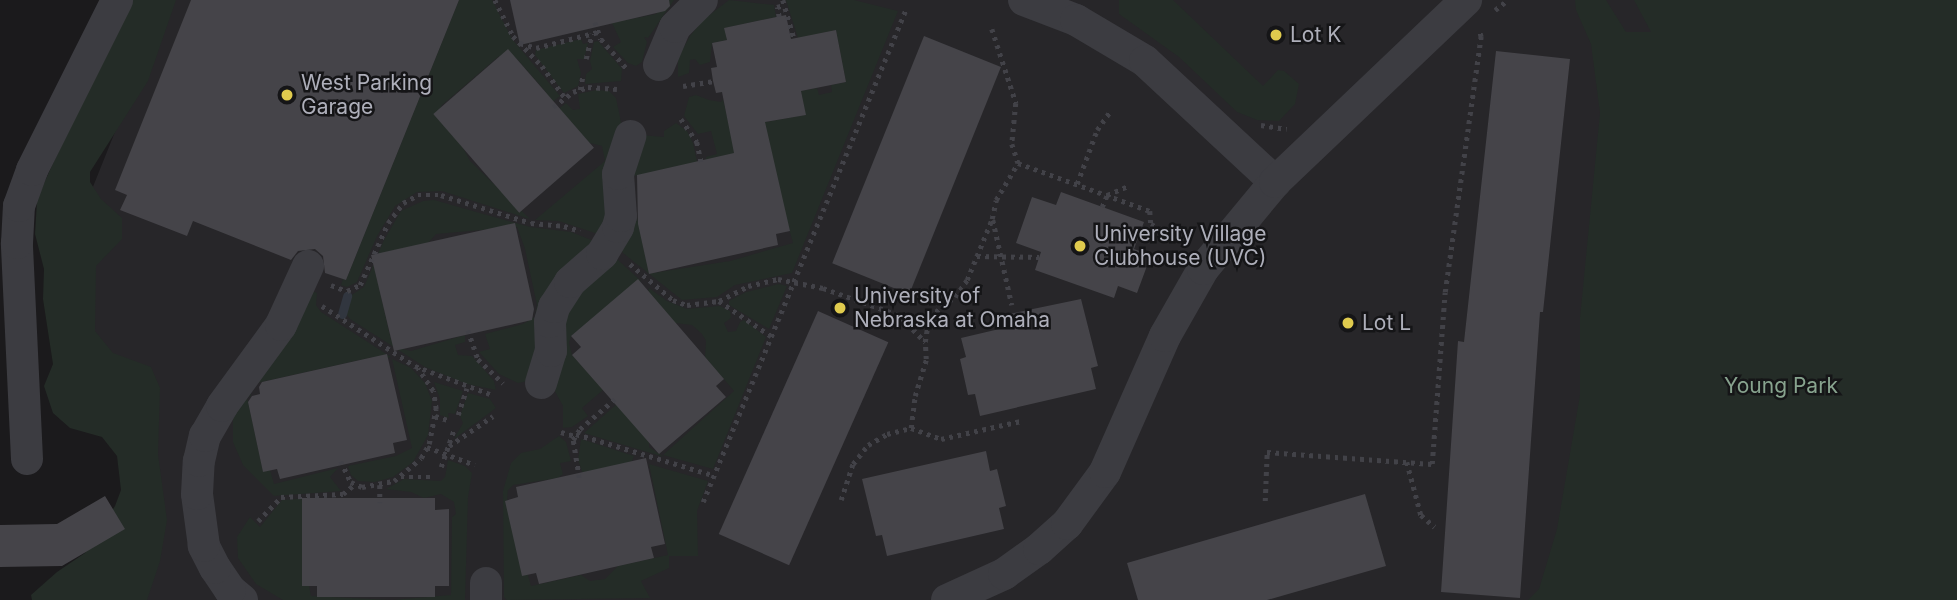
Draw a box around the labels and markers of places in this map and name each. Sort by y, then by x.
place label: Lot K [1290,22,1341,48]
marker: Lot K [1268,27,1284,43]
place label: West Parking Garage [301,70,432,120]
marker: West Parking Garage [279,87,295,103]
place label: University Village Clubhouse (UVC) [1094,221,1266,271]
marker: University Village Clubhouse (UVC) [1072,238,1088,254]
place label: University of Nebraska at Omaha [854,283,1050,333]
marker: University of Nebraska at Omaha [832,300,848,316]
place label: Lot L [1362,310,1411,336]
marker: Lot L [1340,315,1356,331]

